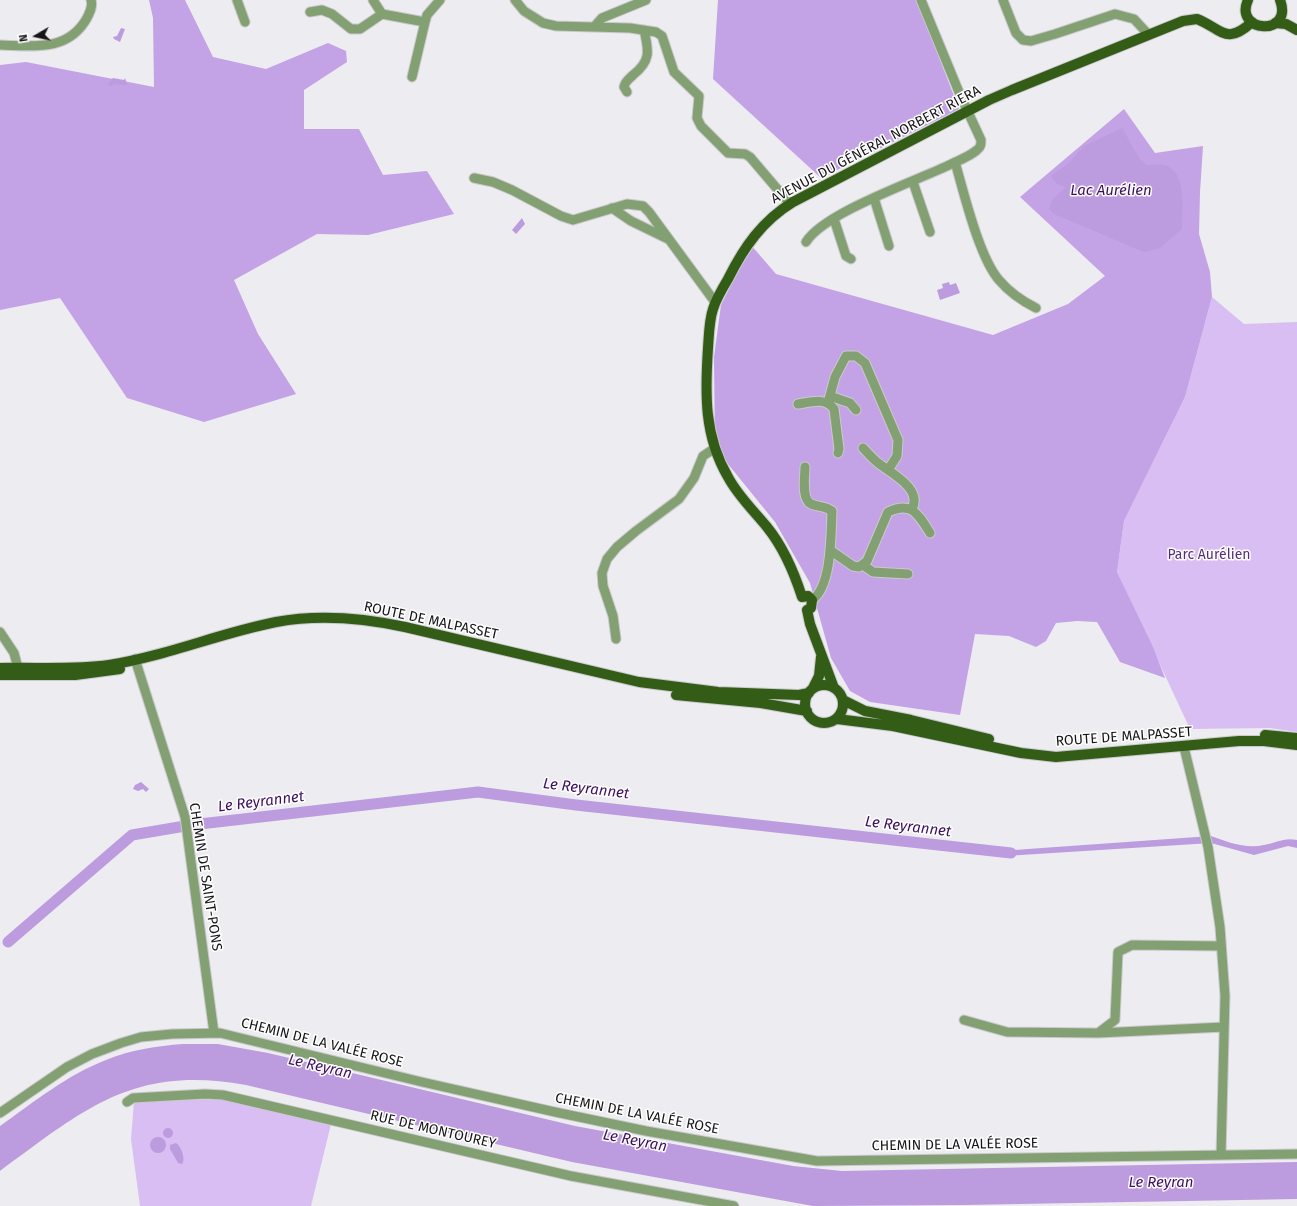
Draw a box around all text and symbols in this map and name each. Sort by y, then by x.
north arrow [16,16,56,56]
text: N [17,33,31,43]
street label: AVENUE DU GÉNÉRAL NORBERT RIERA [768,82,984,208]
water label: Lac Aurélien [1070,182,1152,200]
park label: Parc Aurélien [1167,547,1251,563]
street label: ROUTE DE MALPASSET [362,599,500,643]
street label: ROUTE DE MALPASSET [1055,724,1193,750]
water label: Le Reyrannet [542,775,630,803]
water label: Le Reyrannet [217,788,305,816]
street label: CHEMIN DE SAINT-PONS [185,802,225,952]
water label: Le Reyrannet [864,813,952,841]
street label: CHEMIN DE LA VALÉE ROSE [239,1015,405,1071]
water label: Le Reyran [286,1051,354,1083]
street label: CHEMIN DE LA VALÉE ROSE [554,1090,720,1138]
street label: RUE DE MONTOUREY [369,1107,497,1153]
water label: Le Reyran [601,1126,669,1156]
street label: CHEMIN DE LA VALÉE ROSE [872,1135,1038,1155]
water label: Le Reyran [1129,1174,1193,1192]

